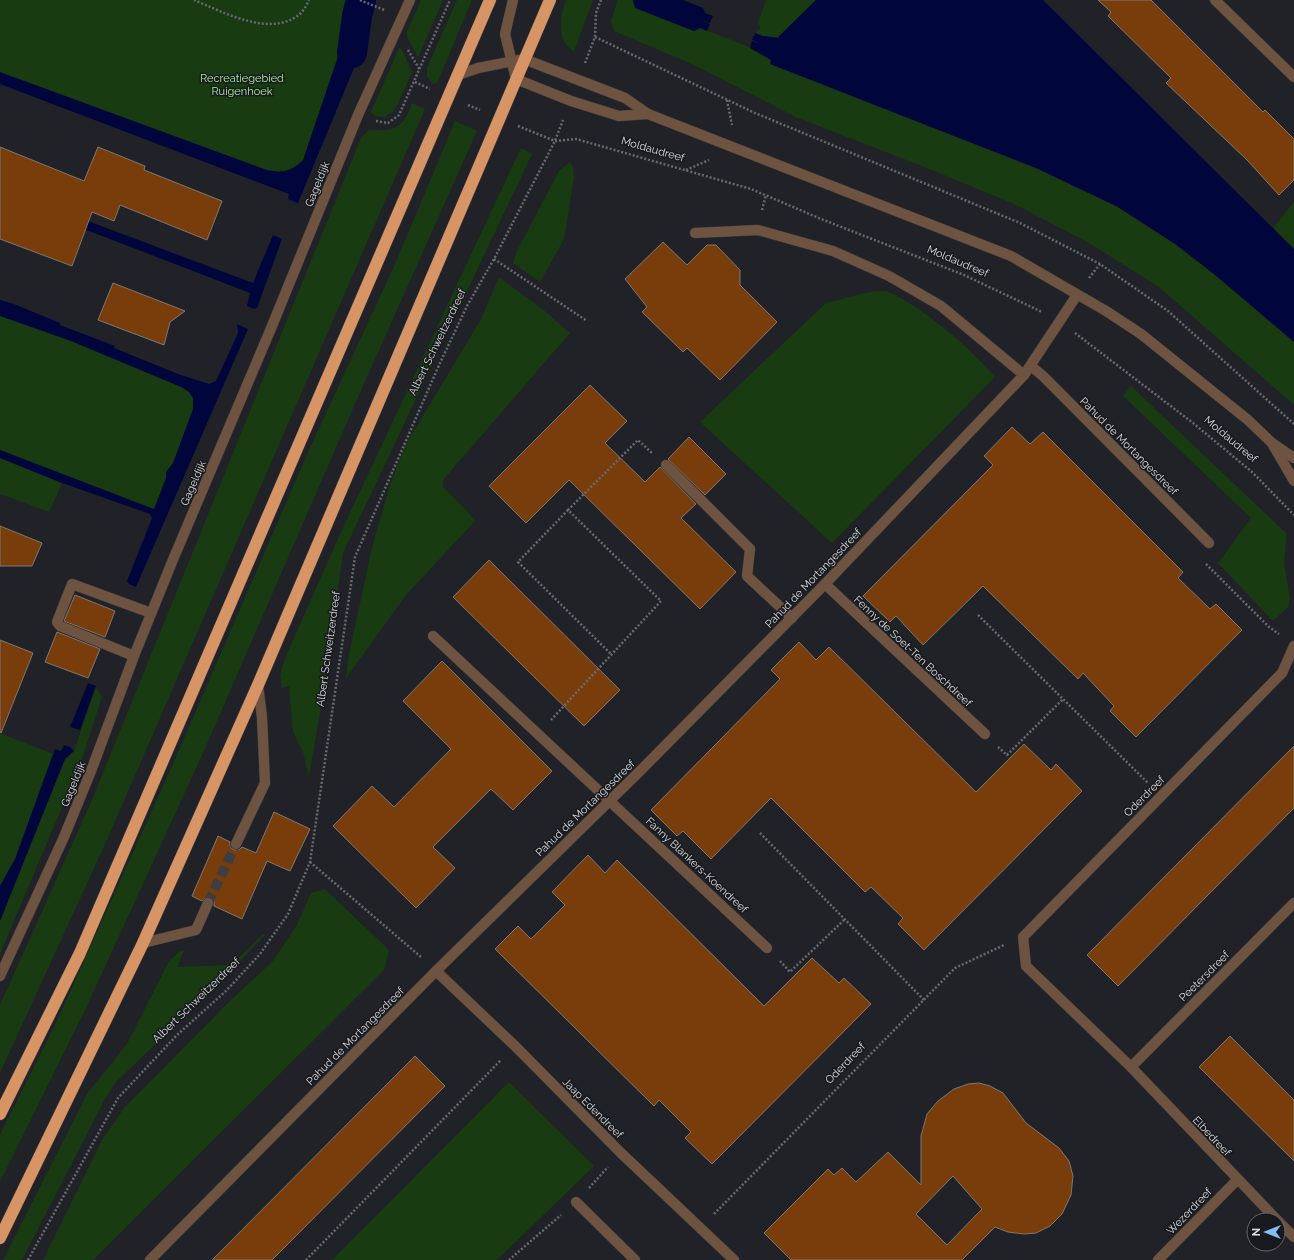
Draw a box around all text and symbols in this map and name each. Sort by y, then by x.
park label: Recreatiegebied Ruigenhoek [200,72,284,98]
street label: Moldaudreef [620,134,686,165]
street label: Gageldijk [303,160,332,209]
street label: Moldaudreef [925,243,991,280]
street label: Albert Schweitzerdreef [406,287,469,398]
street label: Pahud de Mortangesdreef [1077,395,1181,498]
street label: Moldaudreef [1201,413,1260,466]
street label: Gageldijk [178,459,209,508]
street label: Pahud de Mortangesdreef [762,526,865,631]
street label: Albert Schweitzerdreef [314,590,343,708]
street label: Fenny de Soet-Ten Boschdreef [851,593,975,710]
street label: Pahud de Mortangesdreef [533,757,638,859]
street label: Gageldijk [59,760,88,809]
street label: Oderdreef [1121,773,1168,819]
street label: Fanny Blankers-Koendreef [643,815,751,916]
street label: Peetersdreef [1176,948,1232,1004]
street label: Albert Schweitzerdreef [150,955,243,1046]
street label: Pahud de Mortangesdreef [304,984,407,1088]
street label: Oderdreef [823,1040,868,1087]
street label: Jaap Edendreef [560,1075,626,1142]
street label: Elbedreef [1190,1114,1234,1159]
street label: Wezerdreef [1164,1185,1215,1237]
north arrow [1246,1212,1286,1252]
text: N [1250,1228,1263,1236]

